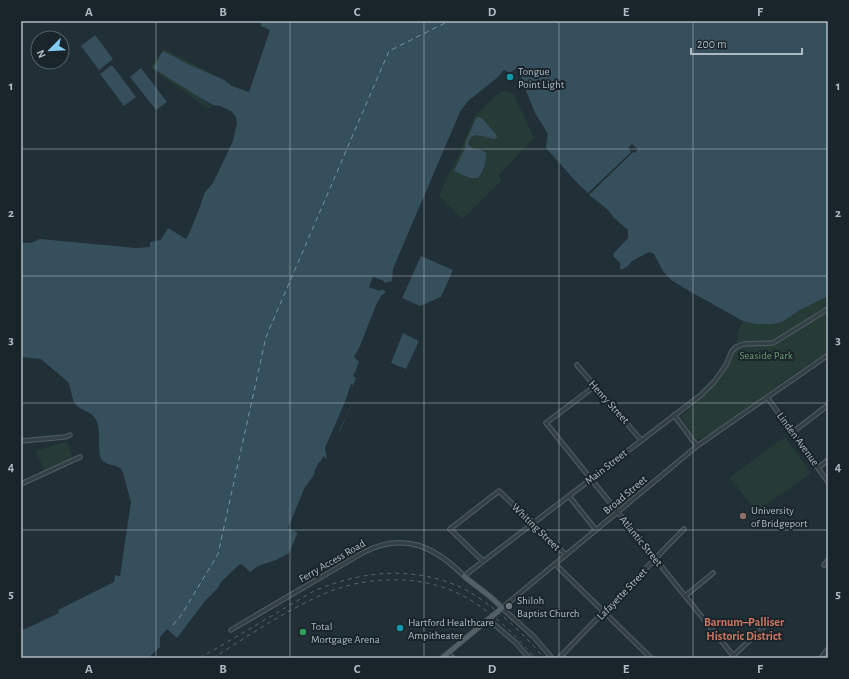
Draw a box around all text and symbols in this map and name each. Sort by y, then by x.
text: A [85,6,93,19]
text: B [219,6,227,19]
text: C [354,6,361,19]
text: D [488,6,497,19]
text: E [623,6,630,19]
text: F [757,6,764,19]
north arrow [30,30,70,70]
scale bar [691,30,802,56]
text: 200 m [697,38,727,50]
text: N [35,48,48,60]
place label: Tongue Point Light [518,66,565,90]
marker: Tongue Point Light [505,72,515,82]
text: 1 [9,80,13,93]
text: 1 [836,80,840,93]
text: 2 [8,207,14,220]
text: 2 [835,207,841,220]
text: 3 [8,334,14,347]
text: 3 [835,334,841,347]
park label: Seaside Park [739,350,793,361]
street label: Henry Street [587,378,631,426]
street label: Linden Avenue [775,410,821,468]
street label: Main Street [583,447,629,487]
text: 4 [8,461,15,474]
text: 4 [835,461,842,474]
street label: Broad Street [601,473,649,516]
street label: Whiting Street [510,501,563,553]
place label: University of Bridgeport [751,505,808,529]
marker: University of Bridgeport [738,511,748,521]
street label: Atlantic Street [617,514,665,569]
street label: Ferry Access Road [297,537,367,584]
street label: Lafayette Street [595,566,650,622]
text: 5 [8,588,14,601]
text: 5 [835,588,841,601]
place label: Shiloh Baptist Church [517,595,580,619]
marker: Shiloh Baptist Church [504,601,514,611]
district label: Barnum–Palliser Historic District [704,616,785,642]
place label: Hartford Healthcare Ampitheater [408,617,494,641]
place label: Total Mortgage Arena [311,621,380,645]
marker: Hartford Healthcare Ampitheater [395,623,405,633]
marker: Total Mortgage Arena [298,627,308,637]
text: A [85,663,93,676]
text: B [219,663,227,676]
text: C [354,663,361,676]
text: D [488,663,497,676]
text: E [623,663,630,676]
text: F [757,663,764,676]

